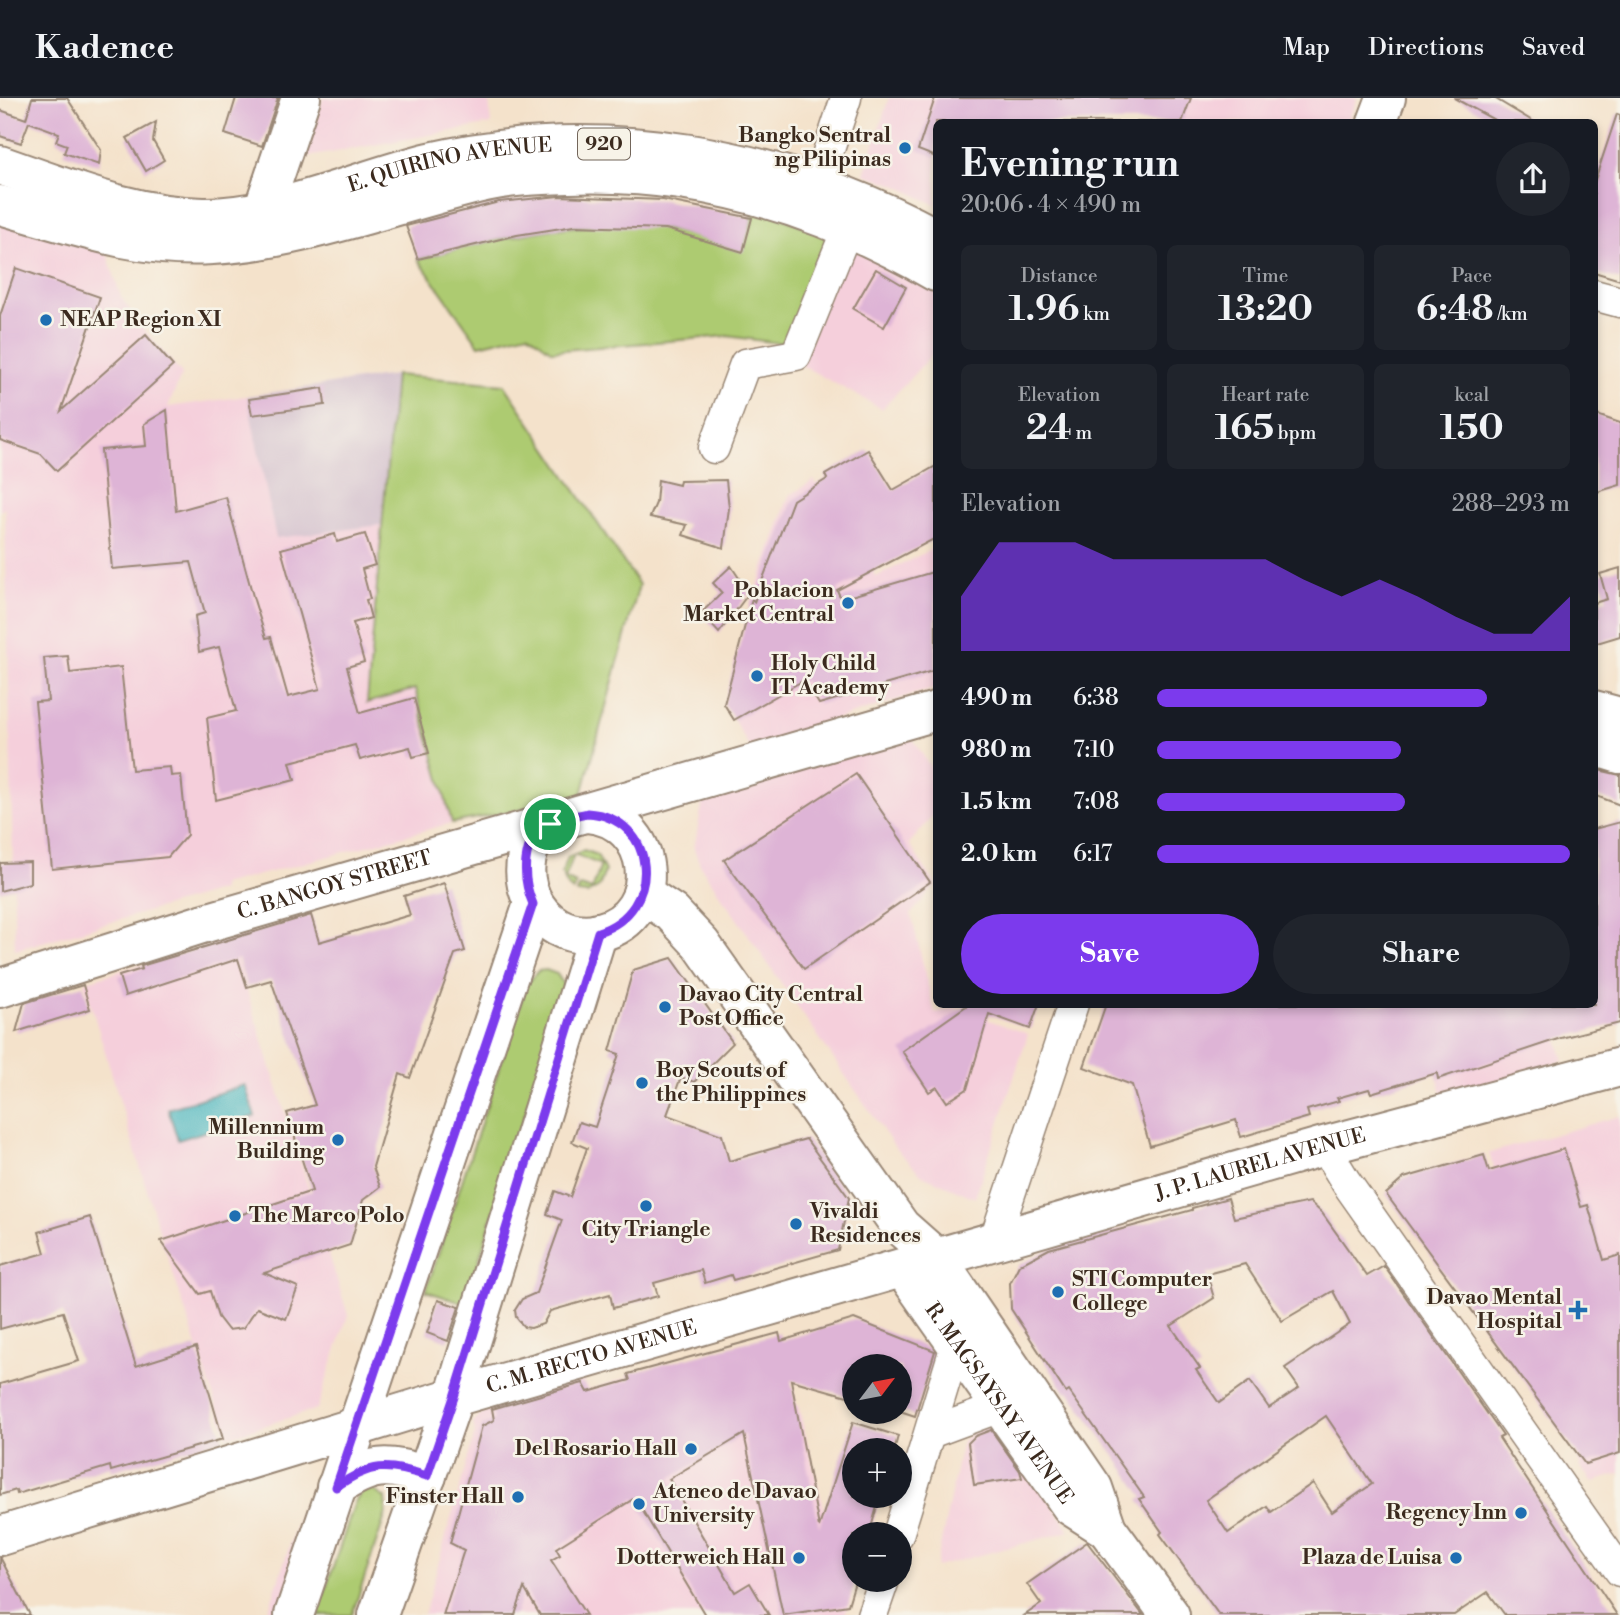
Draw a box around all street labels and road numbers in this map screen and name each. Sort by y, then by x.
road number: 920 [578,128,630,159]
street label: E. QUIRINO AVENUE [345,133,553,199]
street label: C. BANGOY STREET [234,845,435,926]
street label: J. P. LAUREL AVENUE [1151,1122,1368,1207]
street label: R. MAGSAYSAY AVENUE [919,1298,1079,1509]
street label: C. M. RECTO AVENUE [483,1315,700,1400]

